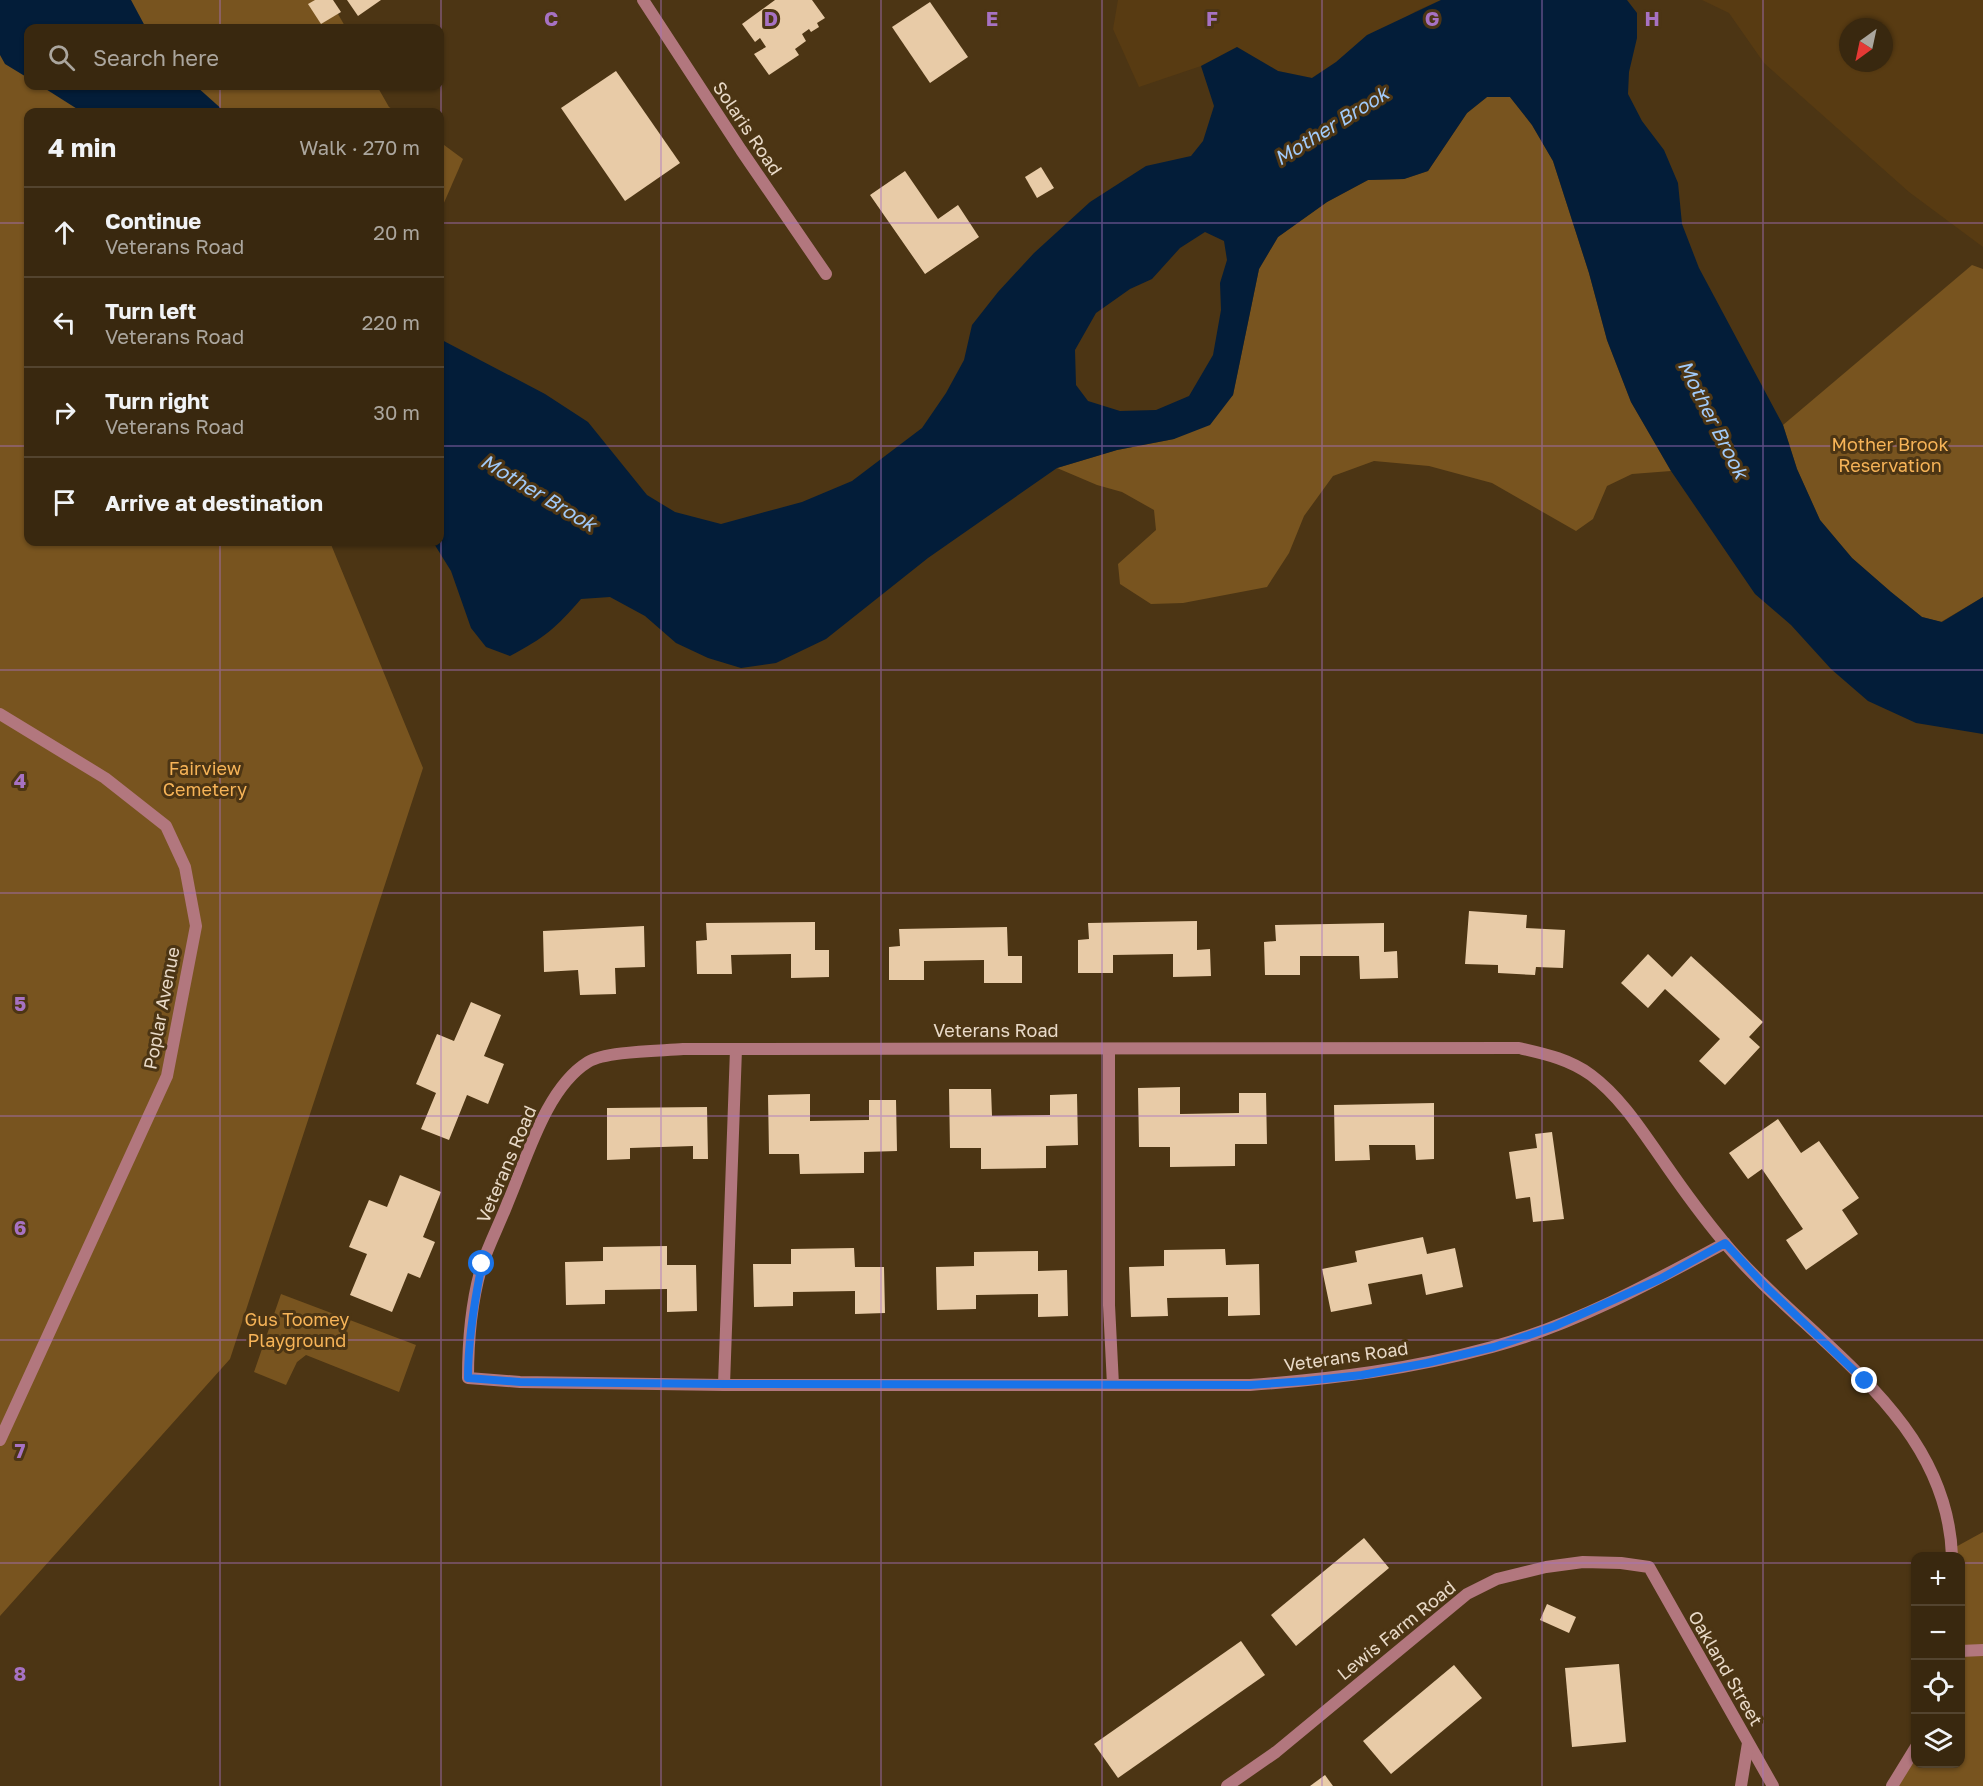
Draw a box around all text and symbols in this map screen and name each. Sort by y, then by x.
text: C [544,6,558,30]
text: D [764,6,778,30]
text: E [986,6,998,30]
text: F [1206,6,1218,30]
text: G [1425,6,1439,30]
text: H [1644,6,1660,30]
north arrow [1839,18,1893,72]
search box [24,24,444,90]
icon: search [45,41,78,74]
text: Search here [93,44,219,71]
street label: Solaris Road [709,77,787,179]
water label: Mother Brook [1269,79,1395,170]
text: 4 min [48,132,116,163]
text: Walk · 270 m [299,135,420,159]
text: Continue [105,207,201,234]
icon: ahead [48,216,81,249]
text: 20 m [373,220,420,244]
text: Veterans Road [105,234,244,258]
text: Turn left [105,297,196,324]
icon: left [48,306,81,339]
text: 220 m [362,310,420,334]
text: Veterans Road [105,324,244,348]
water label: Mother Brook [1674,356,1755,485]
text: Turn right [105,387,209,414]
icon: right [48,396,81,429]
text: 30 m [373,400,420,424]
text: Veterans Road [105,414,244,438]
park label: Mother Brook Reservation [1831,433,1949,476]
water label: Mother Brook [477,448,603,537]
icon: arrive [48,486,81,519]
text: Arrive at destination [105,489,323,516]
park label: Fairview Cemetery [163,757,247,800]
text: 4 [14,768,26,792]
street label: Poplar Avenue [138,945,184,1071]
text: 5 [14,991,26,1015]
street label: Veterans Road [933,1019,1059,1041]
street label: Veterans Road [471,1102,541,1226]
text: 6 [14,1215,26,1239]
route start [468,1250,494,1276]
park label: Gus Toomey Playground [245,1308,349,1351]
street label: Veterans Road [1282,1336,1410,1376]
route end [1851,1367,1877,1393]
text: 7 [15,1438,26,1462]
map controls [1911,1552,1965,1768]
button: + [1911,1552,1965,1606]
street label: Lewis Farm Road [1332,1576,1460,1684]
street label: Oakland Street [1684,1606,1768,1730]
button: − [1911,1606,1965,1660]
button: locate [1911,1660,1965,1714]
text: 8 [14,1661,26,1685]
button: layers [1911,1714,1965,1768]

